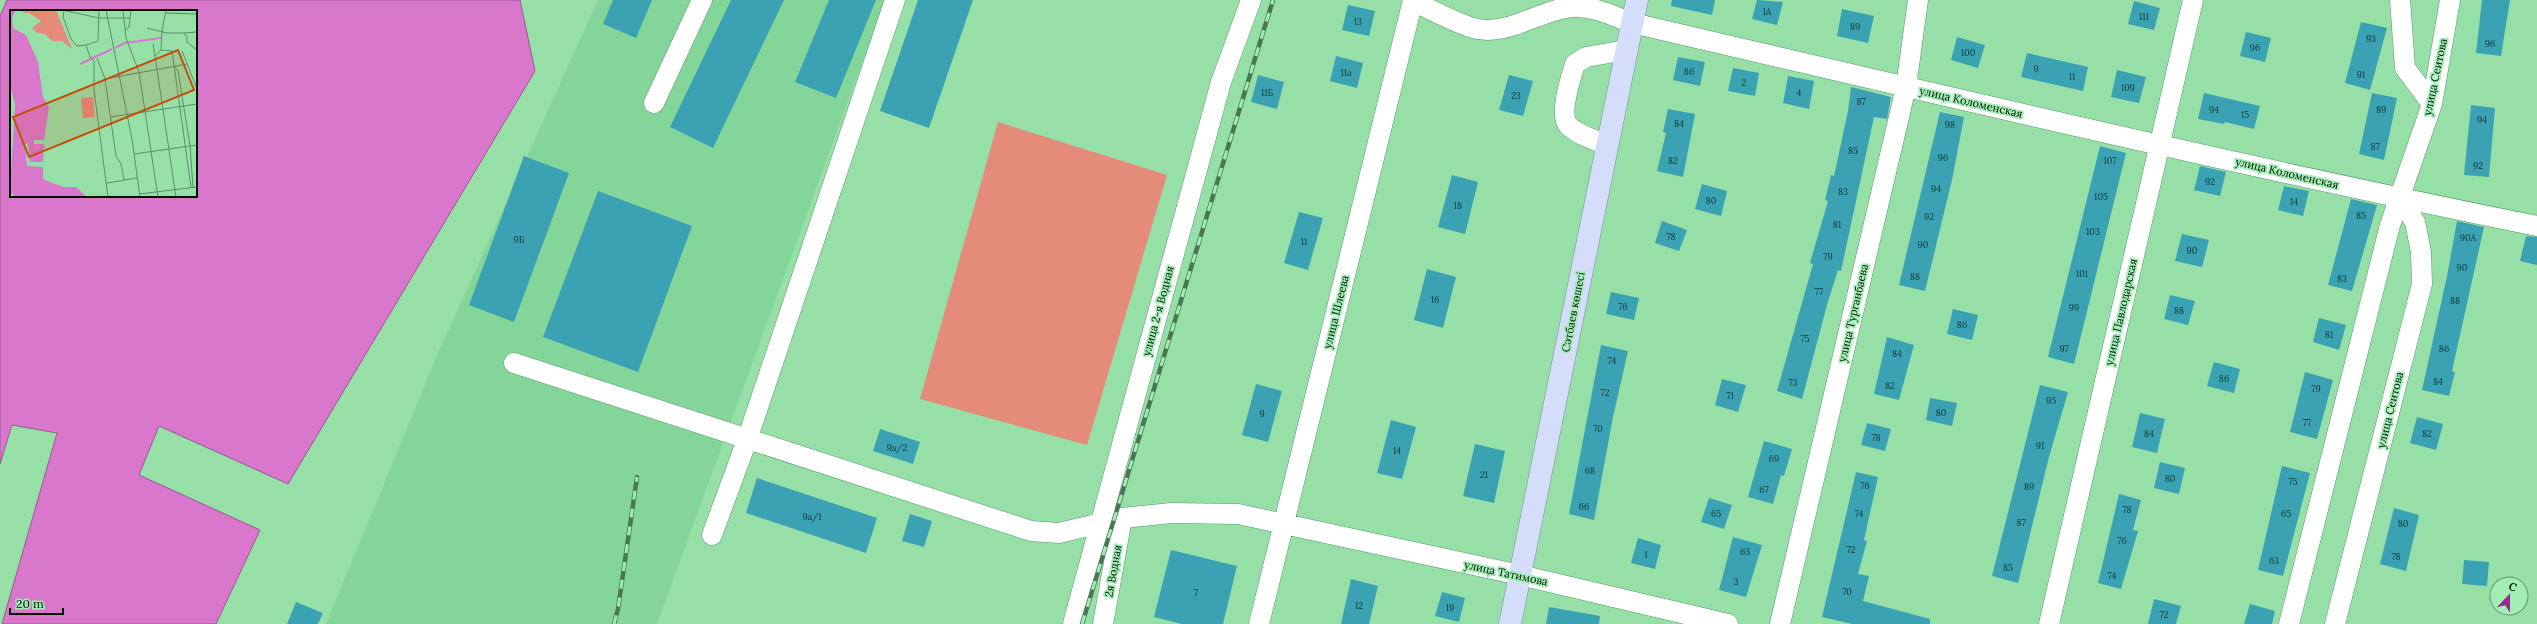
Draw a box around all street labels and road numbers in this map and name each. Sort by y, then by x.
street label: улица Сеитова [2420,37,2450,117]
street label: улица Коломенская [1918,83,2024,121]
street label: улица Коломенская [2234,154,2340,192]
street label: улица Павлодарская [2102,257,2140,367]
street label: улица Турганбаева [1835,262,1871,363]
street label: улица 2-я Водная [1139,264,1177,358]
street label: Сәтбаев көшесі [1558,271,1588,353]
street label: улица Шлеева [1320,273,1352,350]
street label: улица Сеитова [2374,370,2406,450]
street label: 2я Водная [1101,544,1125,598]
street label: улица Татимова [1463,557,1549,589]

